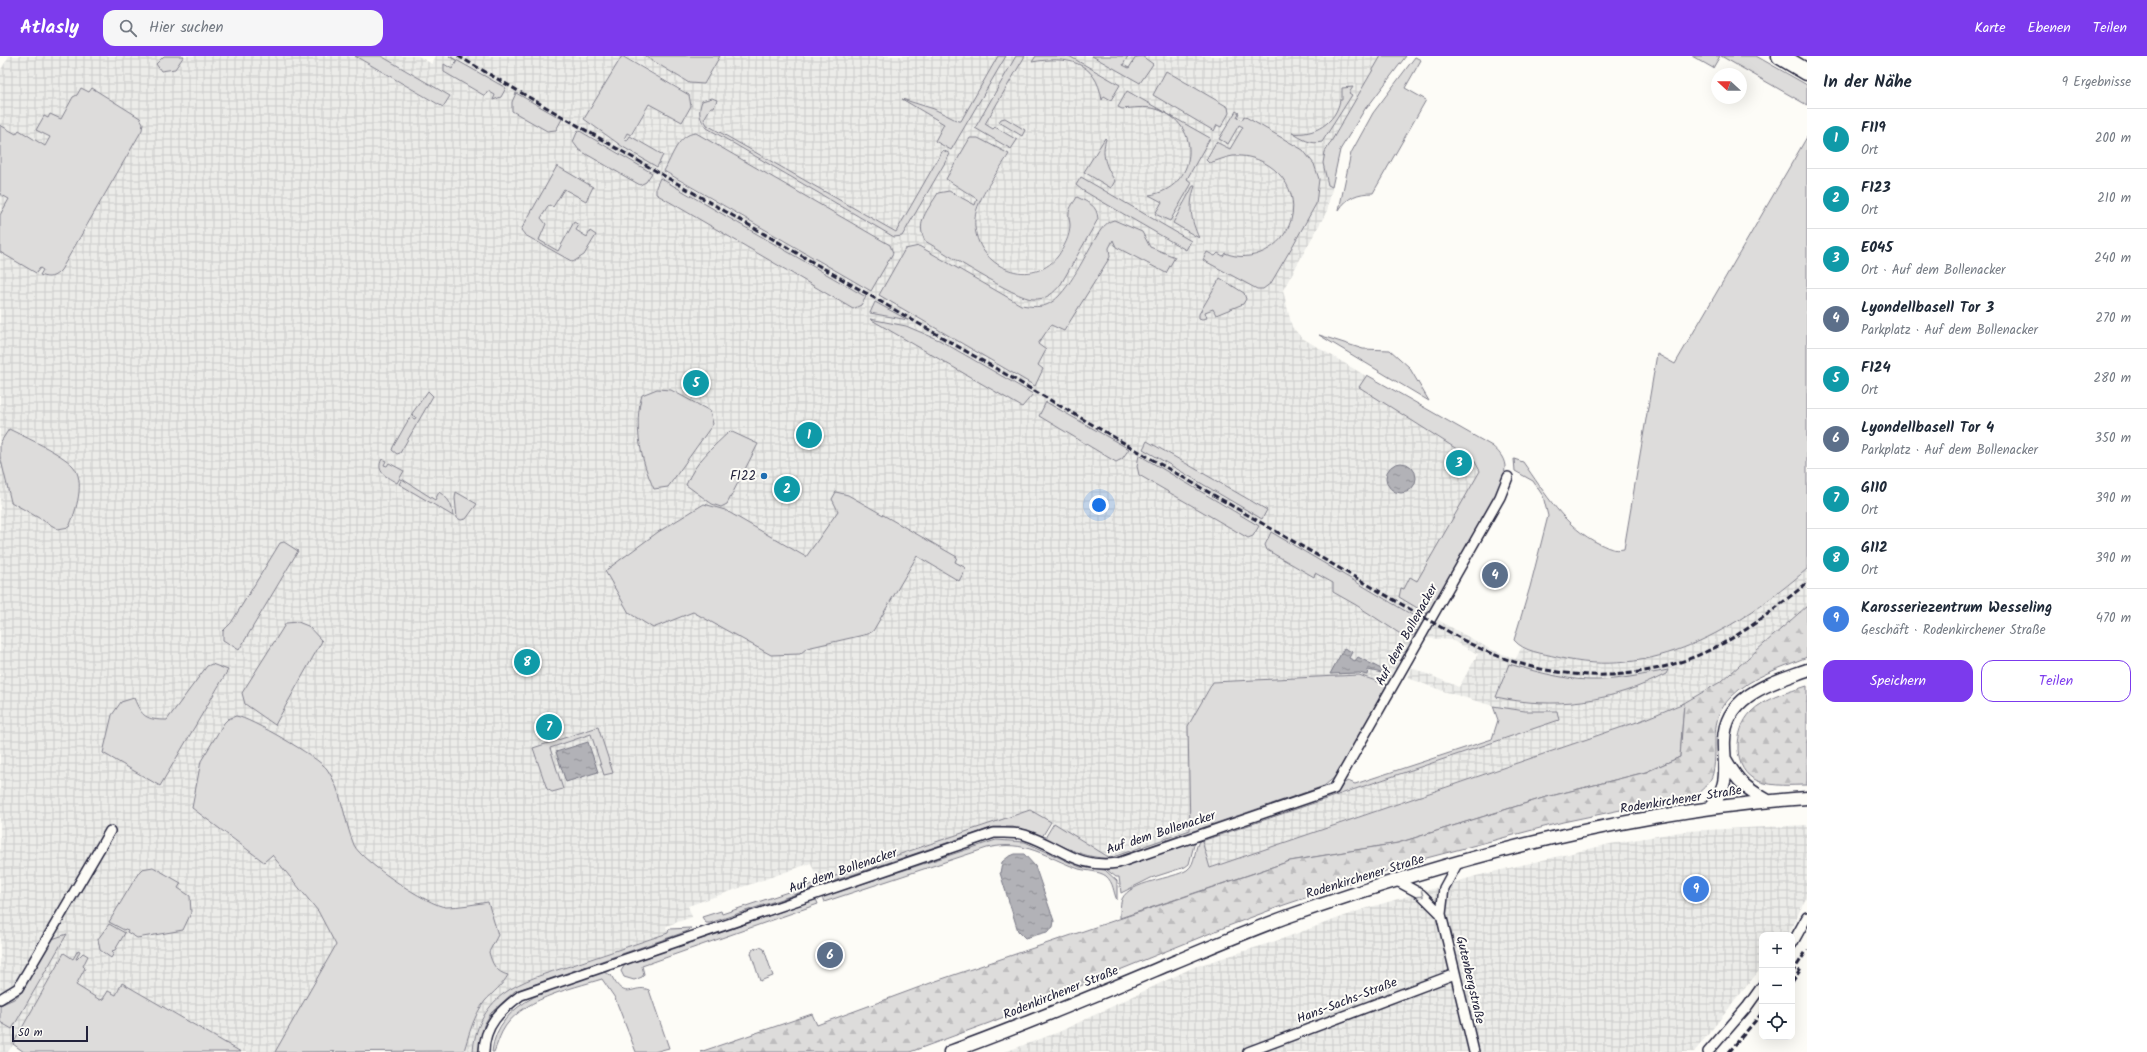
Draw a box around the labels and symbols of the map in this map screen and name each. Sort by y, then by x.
north arrow [1711,68,1747,104]
pin: 5 [683,368,709,398]
pin: 1 [796,420,822,450]
pin: 3 [1446,448,1472,478]
place label: F122 [730,466,756,487]
marker: F122 [759,471,769,481]
pin: 2 [774,474,800,504]
your location [1089,495,1109,515]
pin: 4 [1482,560,1508,590]
street label: Auf dem Bollenacker [1370,580,1444,690]
pin: 8 [514,647,540,677]
pin: 7 [536,712,562,742]
street label: Rodenkirchener Straße [1619,780,1743,820]
street label: Auf dem Bollenacker [1104,805,1219,861]
street label: Auf dem Bollenacker [786,842,901,899]
street label: Rodenkirchener Straße [1303,849,1427,905]
pin: 9 [1683,874,1709,904]
one-way arrow [1416,890,1423,897]
street label: Gutenbergstraße [1450,934,1490,1026]
pin: 6 [817,940,843,970]
street label: Rodenkirchener Straße [1000,960,1122,1026]
street label: Hans-Sachs-Straße [1294,972,1401,1030]
scale bar [12,1024,88,1043]

